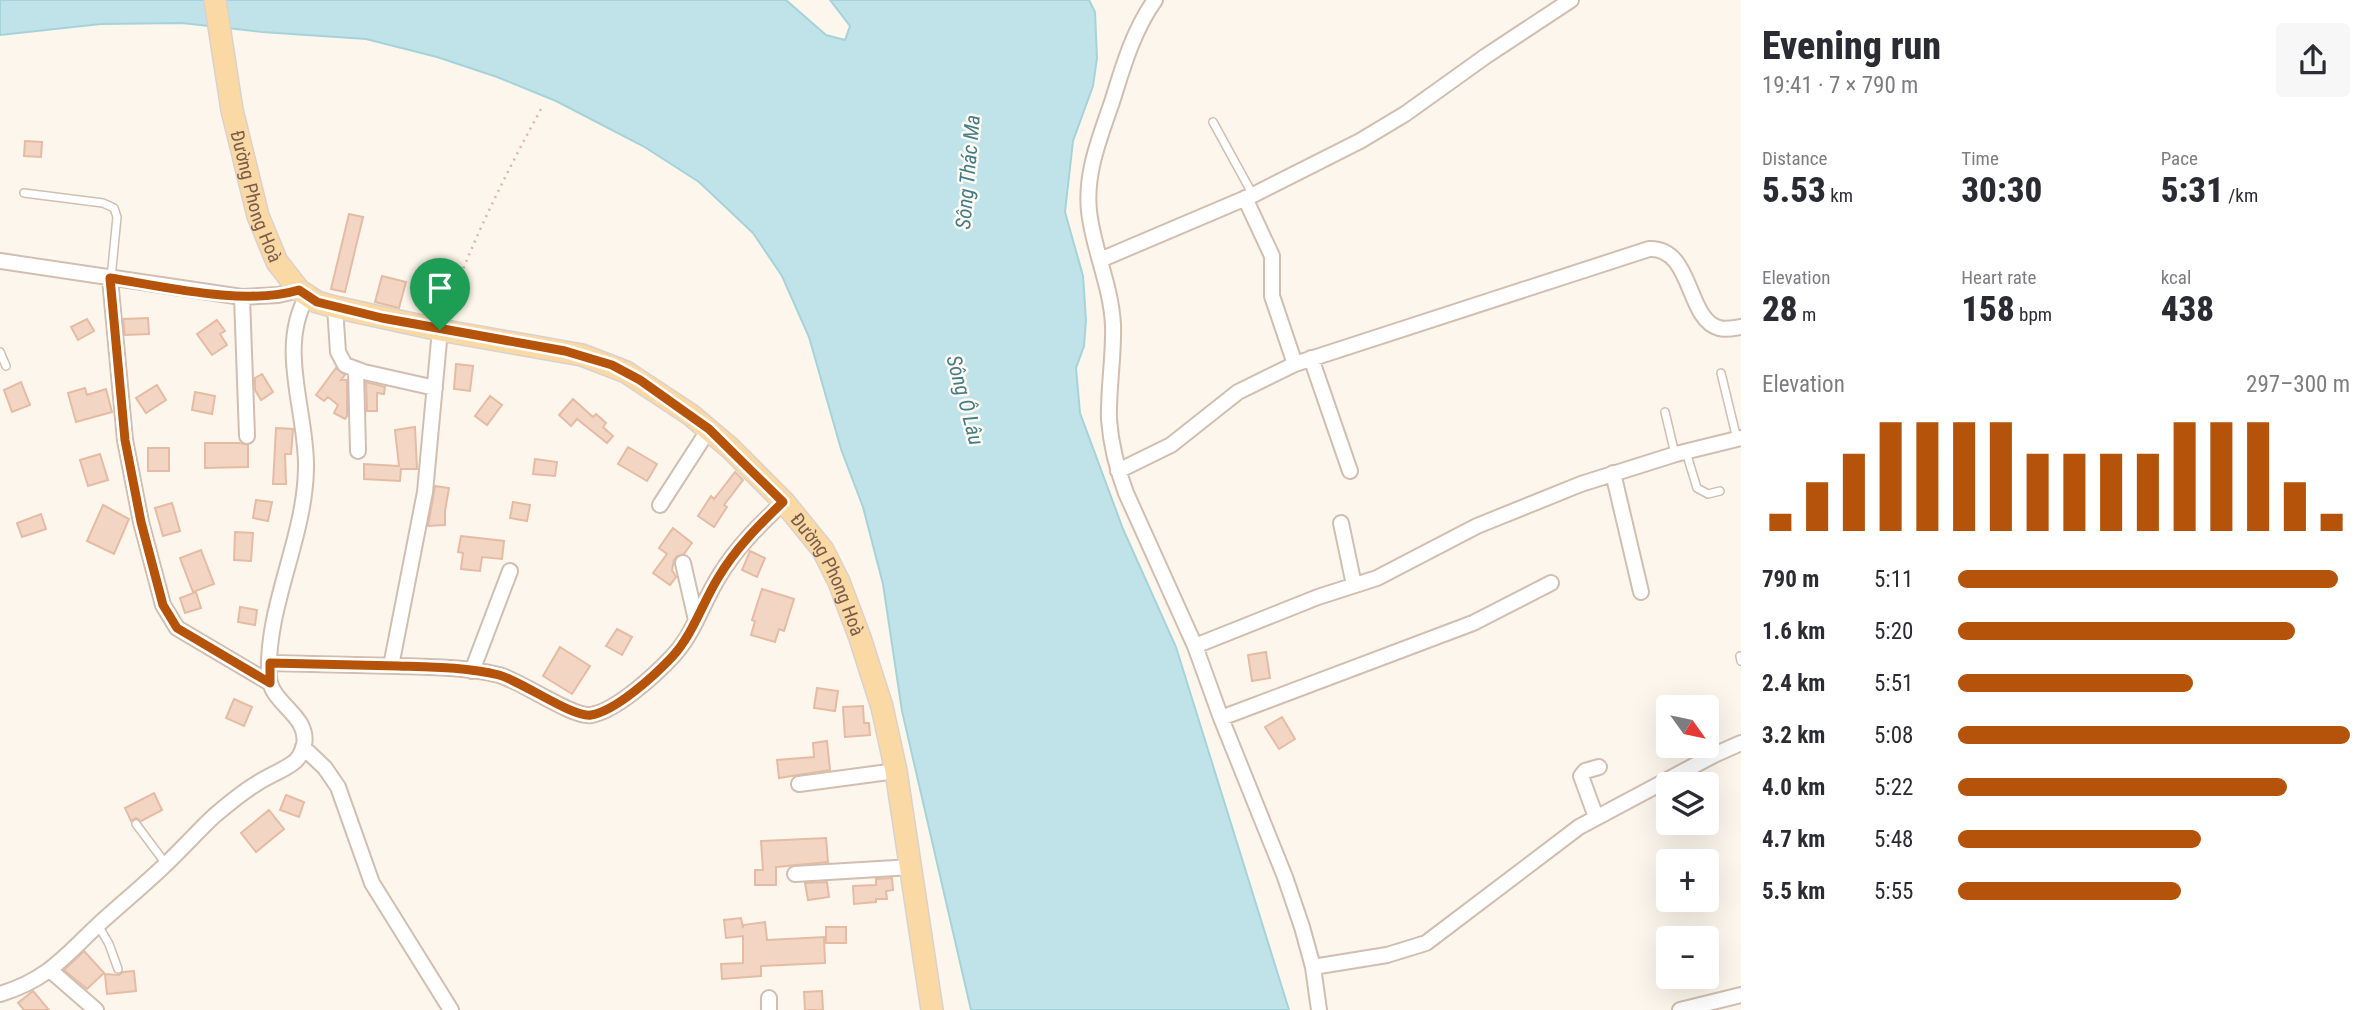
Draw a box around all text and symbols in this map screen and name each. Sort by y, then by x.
button: share [2276,23,2350,97]
text: Evening run [1762,24,1941,68]
text: 19:41 · 7 × 790 m [1762,72,1918,99]
water label: Sông Thác Ma [951,114,985,230]
street label: Đường Phong Hoà [225,128,287,266]
text: Distance [1762,147,1827,170]
text: Time [1961,147,1999,170]
text: Pace [2161,147,2198,170]
text: 5.53 [1762,170,1826,211]
text: 30:30 [1961,170,2042,211]
text: 5:31 [2161,170,2224,211]
text: km [1826,184,1853,207]
text: /km [2224,184,2258,207]
pin [410,258,470,330]
text: Elevation [1762,266,1830,289]
text: Heart rate [1961,266,2036,289]
text: kcal [2161,266,2191,289]
icon: arrive [421,269,459,307]
text: 28 [1762,289,1798,330]
text: 158 [1961,289,2015,330]
text: 438 [2161,289,2214,330]
text: m [1798,303,1816,326]
text: bpm [2015,303,2052,326]
water label: Sông Ô Lâu [942,353,989,448]
text: Elevation [1762,371,1845,398]
text: 297–300 m [2246,371,2350,398]
street label: Đường Phong Hoà [786,508,869,639]
text: 790 m [1762,566,1819,593]
text: 5:11 [1874,566,1913,593]
text: 1.6 km [1762,618,1825,645]
text: 5:20 [1874,618,1913,645]
text: 2.4 km [1762,670,1825,697]
text: 5:51 [1874,670,1913,697]
north arrow [1656,695,1718,758]
map controls [1656,695,1719,989]
text: 3.2 km [1762,722,1825,749]
text: 5:08 [1874,722,1913,749]
button: layers [1656,772,1719,835]
text: 4.0 km [1762,774,1825,801]
text: 5:22 [1874,774,1913,801]
text: 4.7 km [1762,826,1825,853]
text: 5:48 [1874,826,1913,853]
button: + [1656,849,1719,912]
text: 5.5 km [1762,878,1825,905]
text: 5:55 [1874,878,1913,905]
button: − [1656,926,1719,989]

